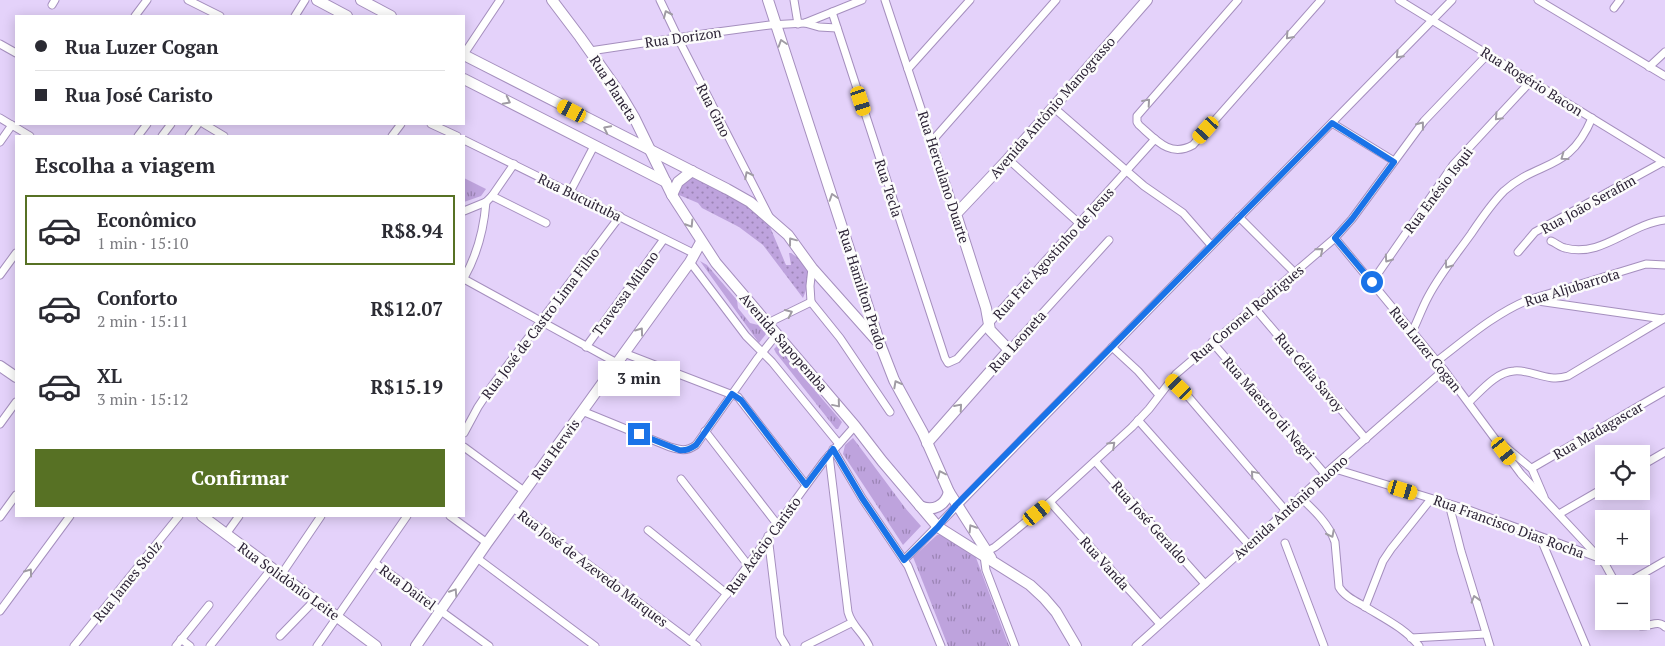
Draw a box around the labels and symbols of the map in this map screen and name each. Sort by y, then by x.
one-way arrow [662,10,673,19]
street label: Rua Dorizon [643,22,723,52]
one-way arrow [1286,31,1295,40]
street label: Avenida Antônio Manograsso [985,32,1119,182]
one-way arrow [778,39,788,47]
street label: Rua Rogério Bacon [1477,42,1587,120]
one-way arrow [1396,49,1405,58]
street label: Rua Planeta [586,52,642,124]
street label: Rua Gino [693,80,736,140]
car [849,84,872,118]
one-way arrow [502,95,511,105]
car [555,98,588,124]
one-way arrow [1142,99,1150,108]
street label: Rua Herculano Duarte [914,108,974,246]
one-way arrow [1495,111,1504,120]
car [1190,114,1221,146]
one-way arrow [1416,122,1424,131]
one-way arrow [603,125,612,135]
street label: Rua Enésio Isqui [1399,143,1477,237]
one-way arrow [1560,151,1570,160]
street label: Rua Tecla [871,157,907,219]
street label: Rua Bucuituba [535,169,625,225]
street label: Rua João Serafim [1537,170,1639,238]
one-way arrow [744,171,754,180]
street label: Rua Frei Agostinho de Jesus [988,183,1118,323]
one-way arrow [829,193,839,202]
one-way arrow [684,219,694,228]
street label: Rua Hamilton Prado [834,226,892,352]
one-way arrow [789,237,798,247]
street label: Rua José de Castro Lima Filho [477,243,603,403]
street label: Travessa Milano [588,246,662,339]
one-way arrow [1314,247,1323,256]
one-way arrow [1385,253,1394,263]
one-way arrow [1445,259,1454,269]
street label: Rua Coronel Rodrigues [1186,260,1308,366]
street label: Rua Aljubarrota [1522,264,1622,310]
route start [1361,271,1383,293]
street label: Avenida Sapopemba [736,289,832,395]
street label: Rua Luzer Cogan [1386,302,1467,396]
street label: Rua Leoneta [984,306,1050,376]
one-way arrow [784,309,793,319]
one-way arrow [634,327,643,337]
street label: Rua Célia Savoy [1271,328,1349,416]
street label: Rua Maestro di Negri [1219,352,1319,464]
callout: 3 min [598,362,680,396]
car [1163,371,1195,403]
one-way arrow [893,381,903,390]
street label: Rua Madagascar [1550,396,1647,463]
one-way arrow [831,399,840,408]
one-way arrow [953,403,962,412]
street label: Rua Herwis [527,415,583,483]
route end [628,423,650,445]
car [1488,435,1519,467]
one-way arrow [1107,442,1116,451]
street label: Avenida Antônio Buono [1229,450,1351,564]
one-way arrow [937,471,947,480]
one-way arrow [1252,471,1260,480]
street label: Rua José Geraldo [1108,477,1192,568]
car [1386,478,1419,502]
street label: Rua Francisco Dias Rocha [1431,490,1587,562]
street label: Rua Acácio Caristo [721,492,805,598]
car [1020,498,1053,528]
street label: Rua José de Azevedo Marques [514,505,672,631]
one-way arrow [968,524,978,533]
one-way arrow [1325,529,1335,538]
street label: Rua Vanda [1076,532,1134,594]
street label: Rua James Stolz [88,536,166,626]
street label: Rua Solidônio Leite [234,538,344,624]
street label: Rua Dairel [376,560,440,614]
one-way arrow [23,568,32,578]
one-way arrow [448,588,457,597]
one-way arrow [1471,596,1481,604]

